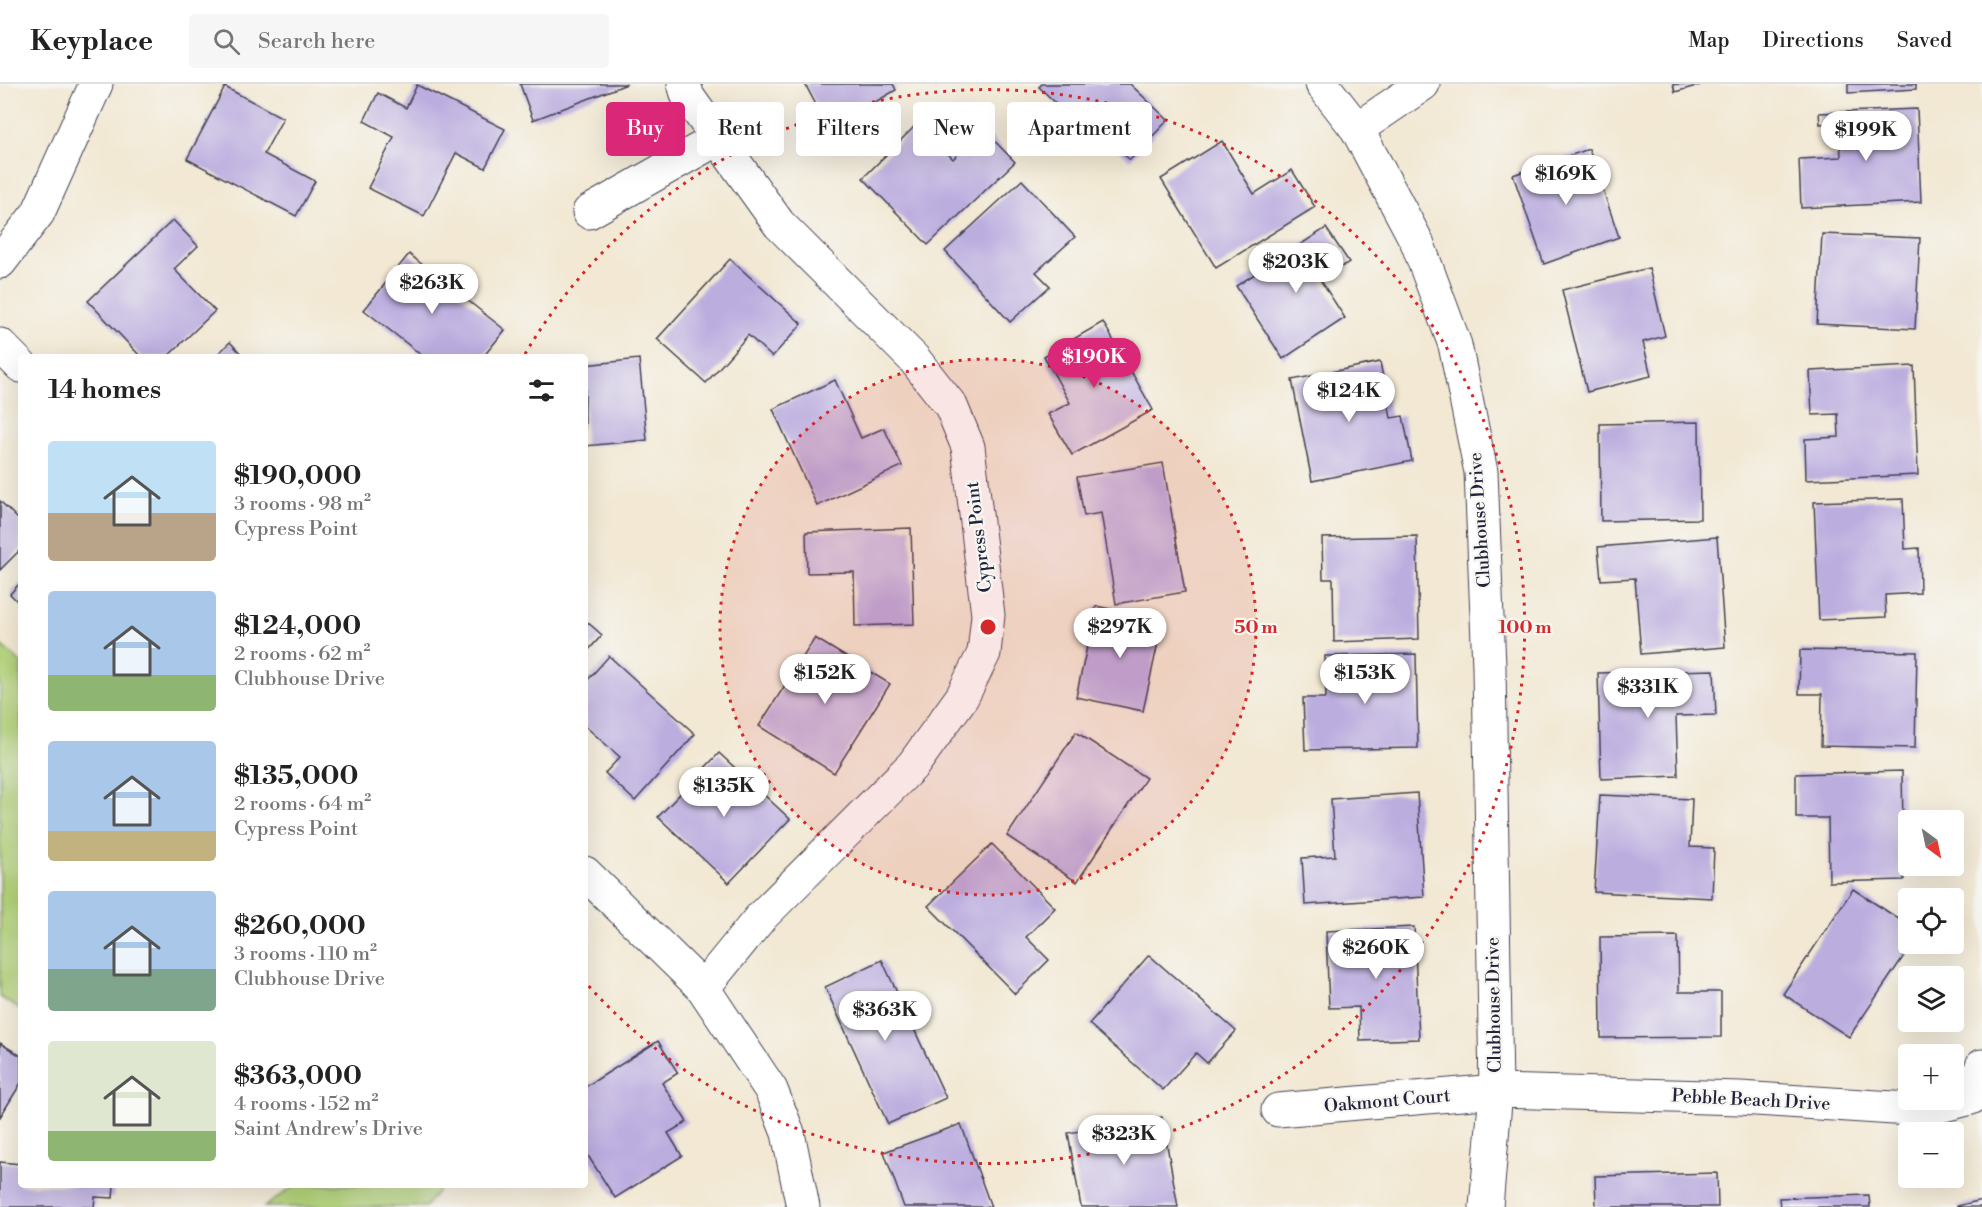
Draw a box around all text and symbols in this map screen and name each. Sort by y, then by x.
search box [189,14,609,68]
text: Keyplace [30,24,153,59]
icon: search [210,25,243,58]
text: Search here [258,28,375,55]
text: Map [1688,28,1730,54]
text: Directions [1763,28,1864,54]
text: Saved [1897,28,1952,54]
chip: Buy [606,102,685,156]
chip: Rent [697,102,784,156]
chip: Filters [796,102,901,156]
chip: New [913,102,995,156]
chip: Apartment [1007,102,1152,156]
pin: $199K [1824,111,1908,162]
text: $199K [1835,118,1897,143]
pin: $169K [1524,155,1608,206]
text: $169K [1535,162,1597,187]
pin: $203K [1254,243,1338,294]
text: $203K [1262,250,1330,275]
pin: $263K [390,264,474,315]
text: $263K [399,271,465,296]
pin: $190K [1052,338,1136,389]
text: $190K [1062,345,1126,370]
pin: $124K [1307,372,1391,423]
text: 14 homes [48,374,161,406]
icon: filters [525,374,558,407]
text: $124K [1317,379,1381,404]
street label: Clubhouse Drive [1464,451,1496,589]
text: $190,000 [234,460,362,492]
icon: home [96,465,168,537]
street label: Cypress Point [961,480,997,594]
text: 3 rooms · 98 m² [234,492,371,517]
text: Cypress Point [234,517,358,542]
pin: $297K [1078,608,1162,659]
text: $124,000 [234,610,361,642]
icon: home [96,615,168,687]
text: $297K [1088,615,1153,640]
text: 50 m [1234,616,1278,639]
text: 100 m [1498,616,1552,639]
centre of rings [978,617,998,637]
text: 2 rooms · 62 m² [234,642,370,667]
pin: $152K [783,654,867,705]
pin: $153K [1323,654,1407,705]
text: $152K [794,661,856,686]
text: $153K [1334,661,1396,686]
text: Clubhouse Drive [234,667,385,692]
pin: $331K [1606,668,1690,719]
text: $331K [1617,675,1679,700]
text: $135,000 [234,760,358,792]
icon: home [96,765,168,837]
pin: $135K [682,767,766,818]
text: $135K [693,774,755,799]
text: 2 rooms · 64 m² [234,792,371,817]
north arrow [1898,810,1964,876]
map controls [1898,810,1964,1188]
text: Cypress Point [234,817,358,842]
button: locate [1898,888,1964,954]
text: $260,000 [234,910,366,942]
icon: home [96,915,168,987]
pin: $260K [1334,929,1418,980]
text: $260K [1342,936,1410,961]
street label: Clubhouse Drive [1481,937,1507,1073]
text: 3 rooms · 110 m² [234,942,377,967]
button: layers [1898,966,1964,1032]
text: Clubhouse Drive [234,967,385,992]
pin: $363K [843,991,927,1042]
text: $363K [853,998,917,1023]
button: + [1898,1044,1964,1110]
text: $363,000 [234,1060,362,1092]
icon: home [96,1065,168,1137]
street label: Oakmont Court [1323,1084,1452,1118]
street label: Pebble Beach Drive [1671,1084,1831,1116]
text: 4 rooms · 152 m² [234,1092,378,1117]
pin: $323K [1082,1115,1166,1166]
text: Saint Andrew's Drive [234,1117,423,1142]
text: $323K [1092,1122,1156,1147]
button: − [1898,1122,1964,1188]

